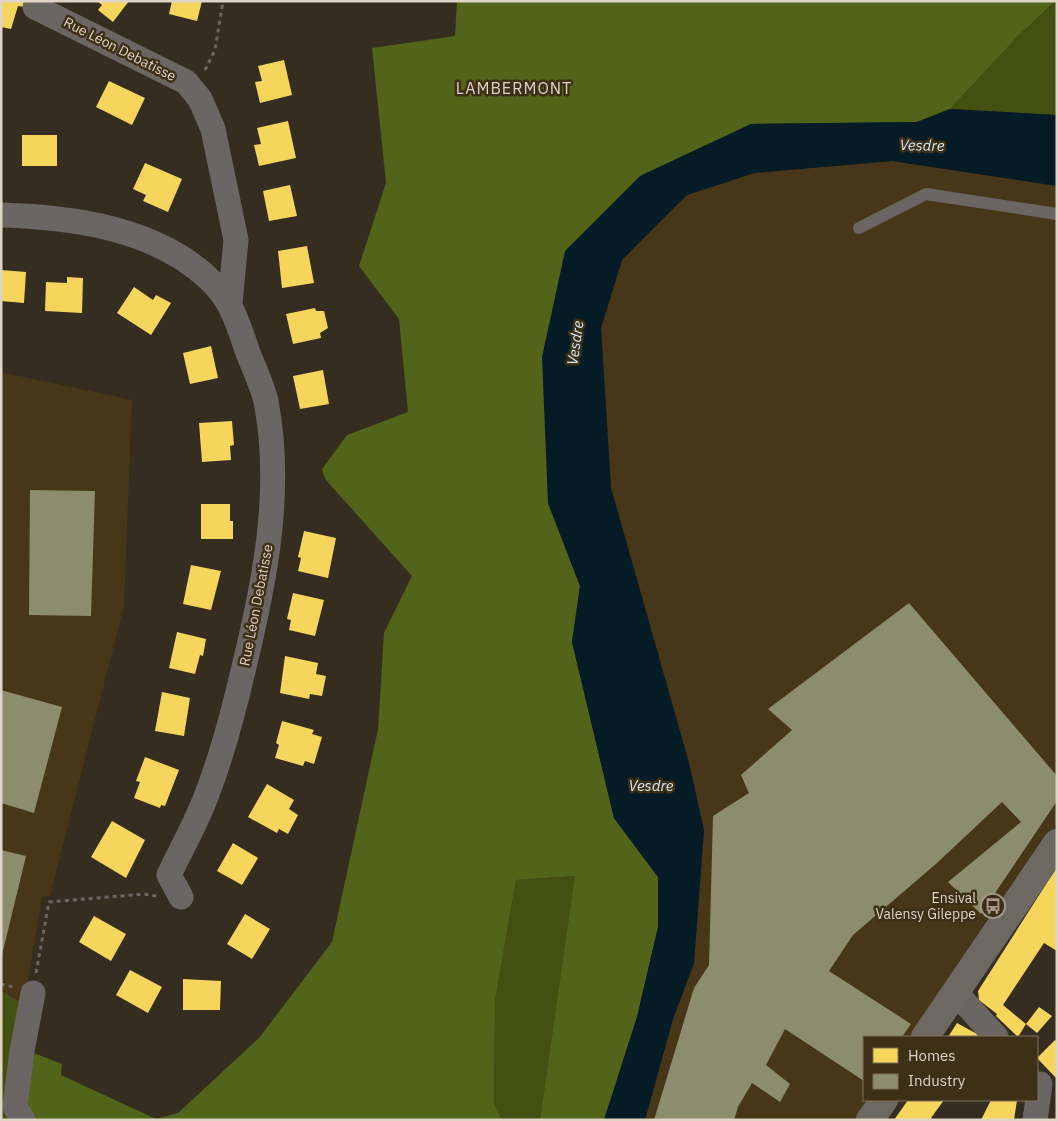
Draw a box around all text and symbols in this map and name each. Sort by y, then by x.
street label: Rue Léon Debatisse [61,13,180,85]
district label: LAMBERMONT [456,78,572,98]
water label: Vesdre [899,135,945,155]
water label: Vesdre [562,319,588,367]
street label: Rue Léon Debatisse [235,542,277,668]
water label: Vesdre [629,776,674,795]
place label: Ensival Valensy Gileppe [875,889,976,923]
bus stop icon: Ensival Valensy Gileppe [980,893,1006,919]
legend [863,1036,1038,1101]
text: Homes [908,1046,956,1065]
text: Industry [908,1071,966,1090]

